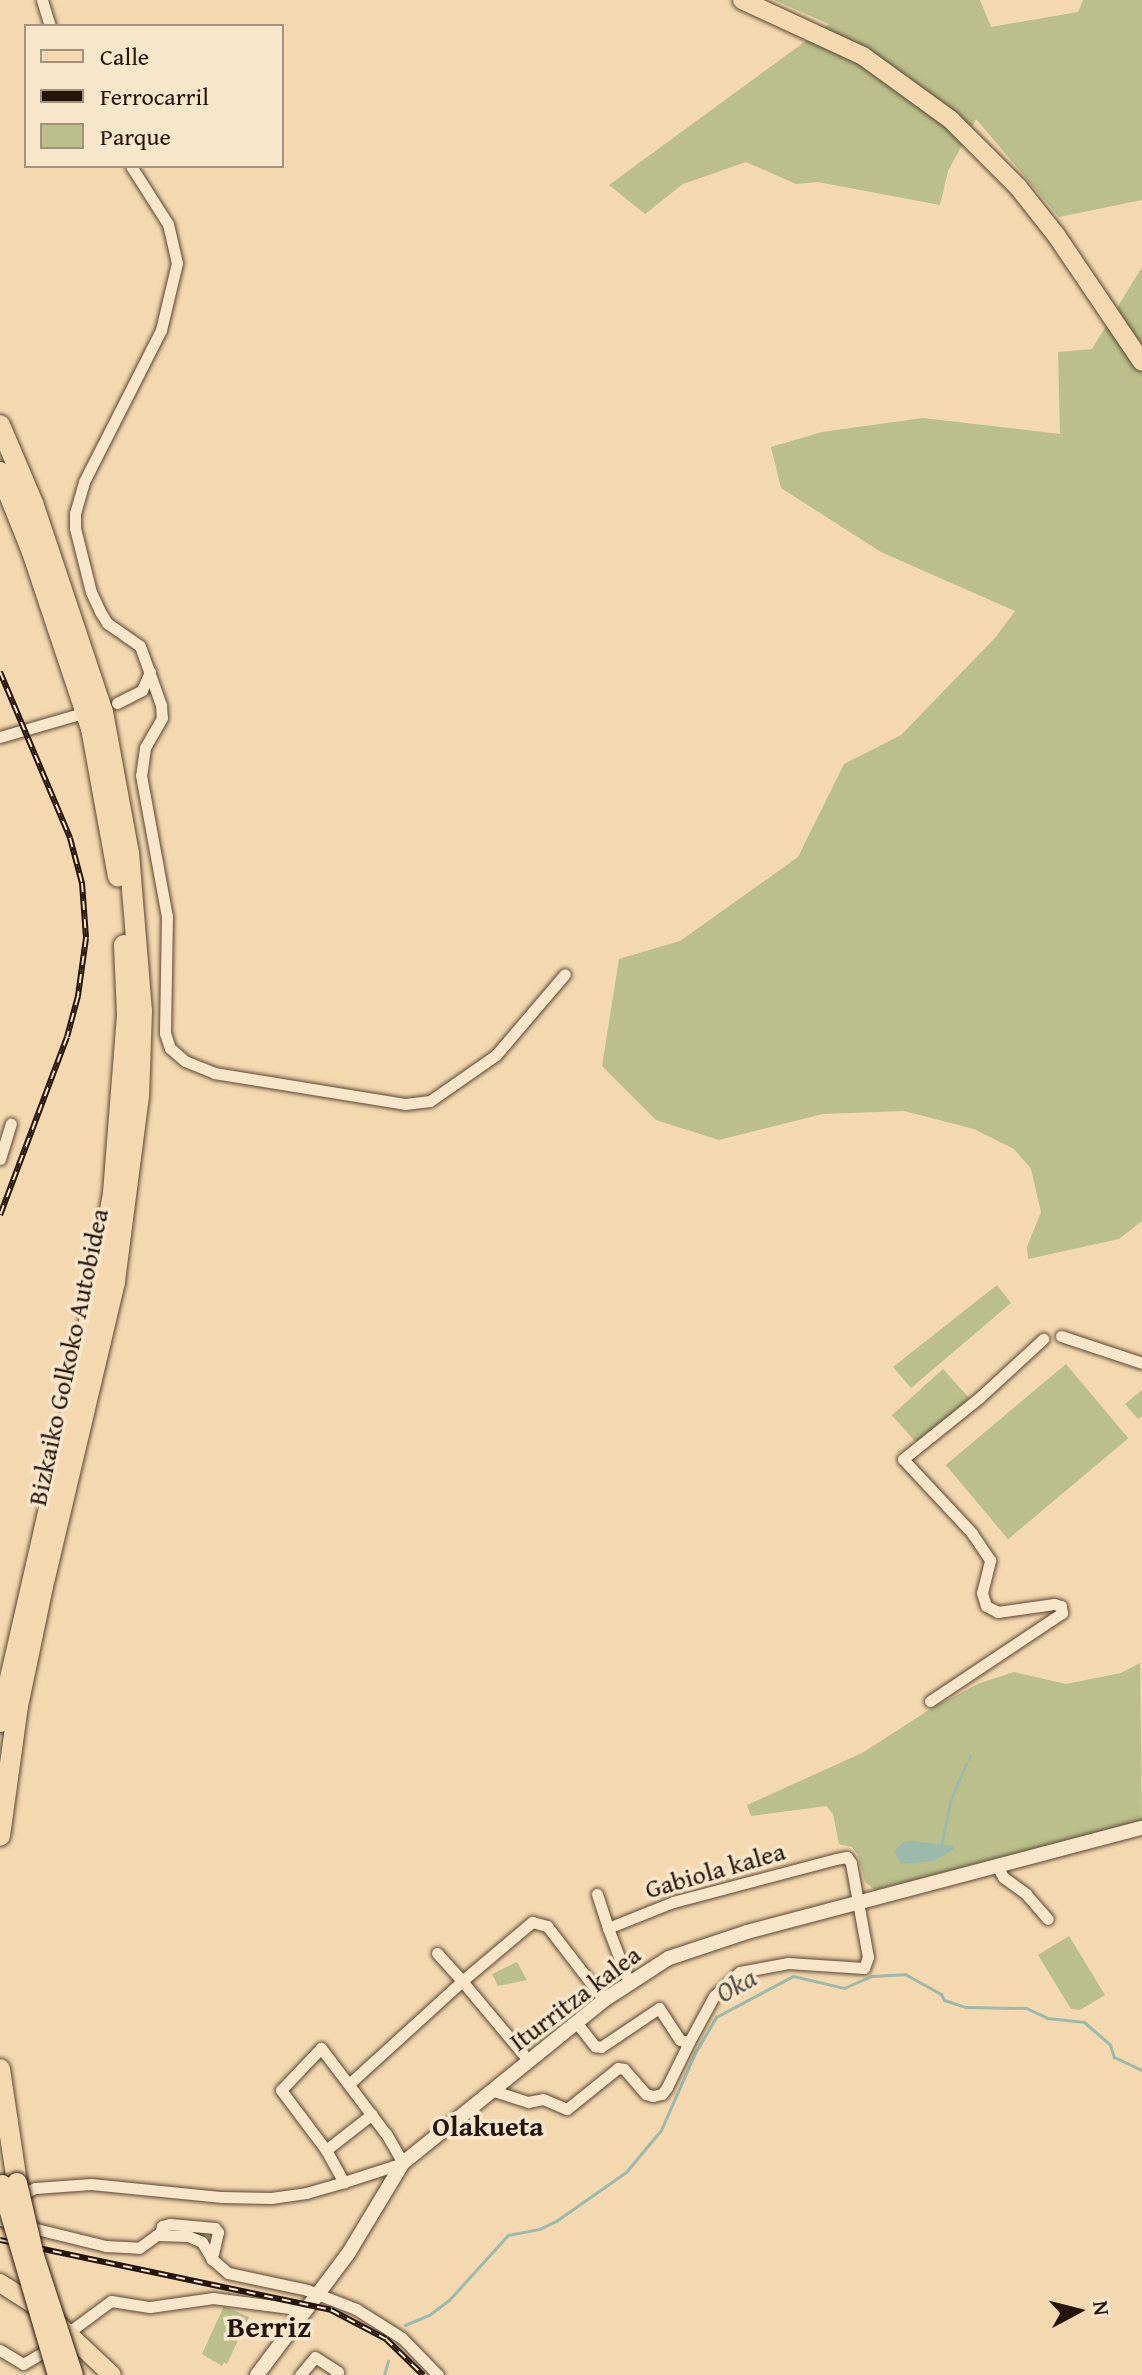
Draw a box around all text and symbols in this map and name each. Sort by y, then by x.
legend [24,24,284,168]
text: Calle [100,39,149,74]
text: Ferrocarril [100,79,209,114]
text: Parque [100,119,171,154]
street label: Bizkaiko Golkoko Autobidea [21,1206,115,1508]
street label: Gabiola kalea [641,1835,789,1905]
street label: Iturritza kalea [503,1939,647,2057]
water label: Oka [710,1960,762,2010]
district label: Olakueta [432,2109,544,2143]
north arrow [1038,2271,1118,2351]
text: N [1085,2299,1119,2317]
district label: Berriz [227,2308,311,2344]

